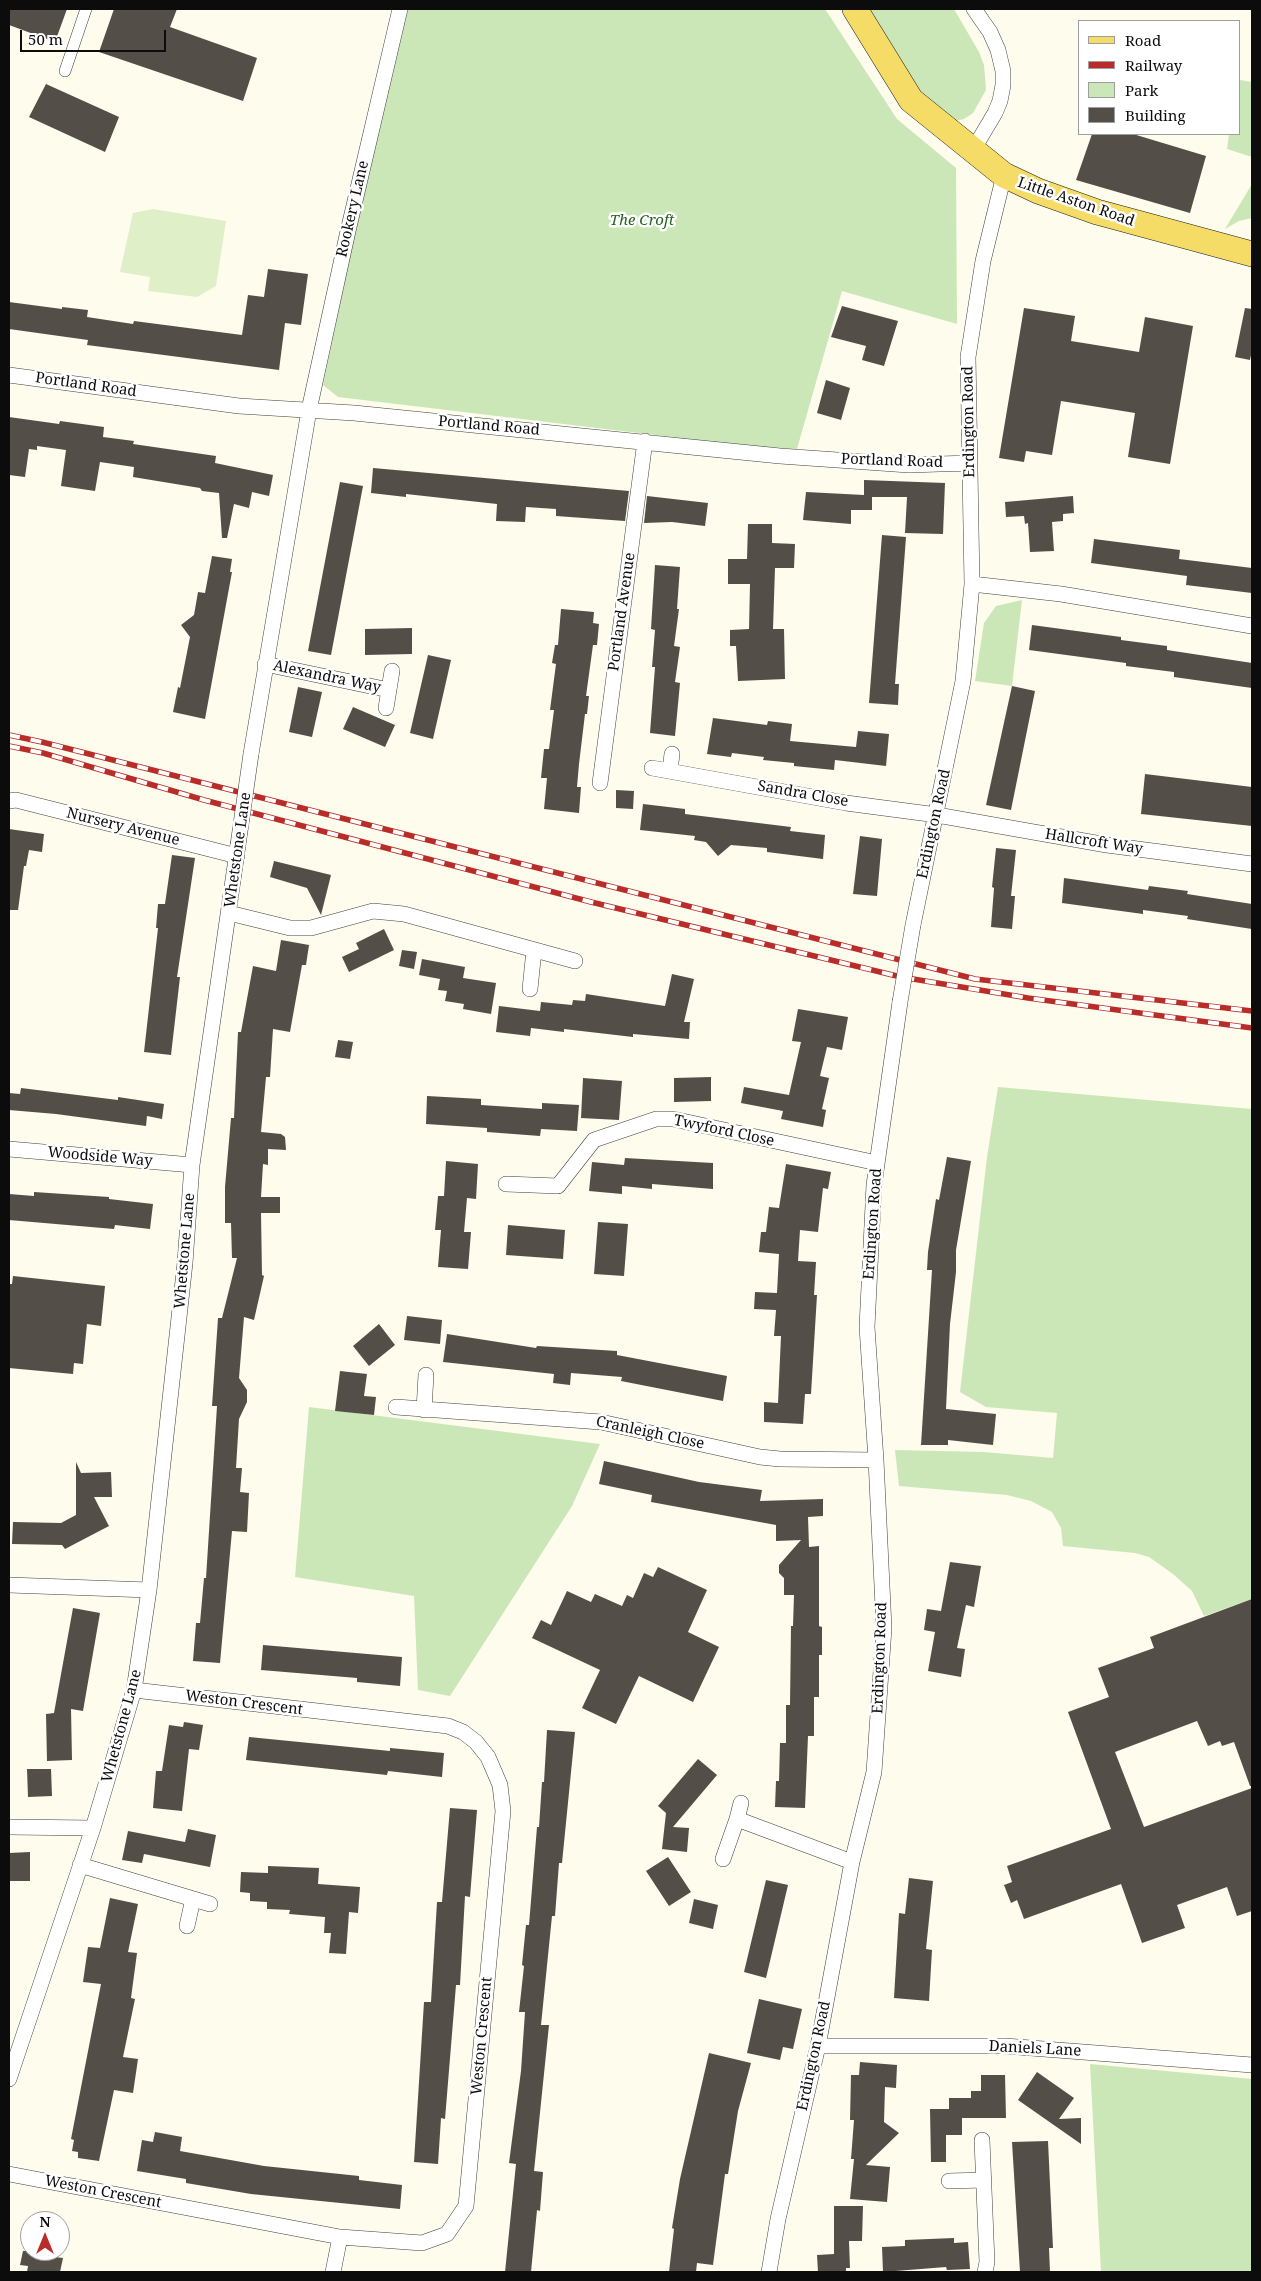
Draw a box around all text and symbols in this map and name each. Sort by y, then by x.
scale bar [22,20,169,52]
legend [1078,20,1241,135]
text: 50 m [28,29,63,49]
text: Road [1125,30,1161,50]
text: Railway [1125,55,1182,75]
text: Park [1125,80,1158,100]
text: Building [1125,105,1186,125]
street label: Rookery Lane [333,159,373,259]
street label: Little Aston Road [1015,174,1137,230]
park label: The Croft [610,212,674,230]
street label: Erdington Road [959,366,979,478]
street label: Portland Road [34,369,138,401]
street label: Portland Road [437,413,541,439]
street label: Portland Road [841,450,943,472]
street label: Portland Avenue [605,552,639,672]
street label: Alexandra Way [272,657,382,697]
street label: Erdington Road [914,767,954,881]
street label: Sandra Close [756,777,850,811]
street label: Whetstone Lane [221,791,255,909]
street label: Nursery Avenue [65,804,181,850]
street label: Hallcroft Way [1044,825,1144,859]
street label: Twyford Close [672,1112,776,1150]
street label: Woodside Way [47,1143,153,1171]
street label: Erdington Road [860,1168,886,1280]
street label: Whetstone Lane [171,1192,199,1310]
street label: Cranleigh Close [594,1413,706,1453]
street label: Erdington Road [869,1602,891,1714]
street label: Whetstone Lane [98,1667,146,1785]
street label: Weston Crescent [184,1687,304,1719]
street label: Weston Crescent [468,1976,496,2096]
street label: Erdington Road [794,1999,834,2113]
street label: Daniels Lane [988,2038,1082,2060]
street label: Weston Crescent [43,2172,163,2212]
north arrow [20,2211,70,2261]
text: N [39,2212,51,2231]

